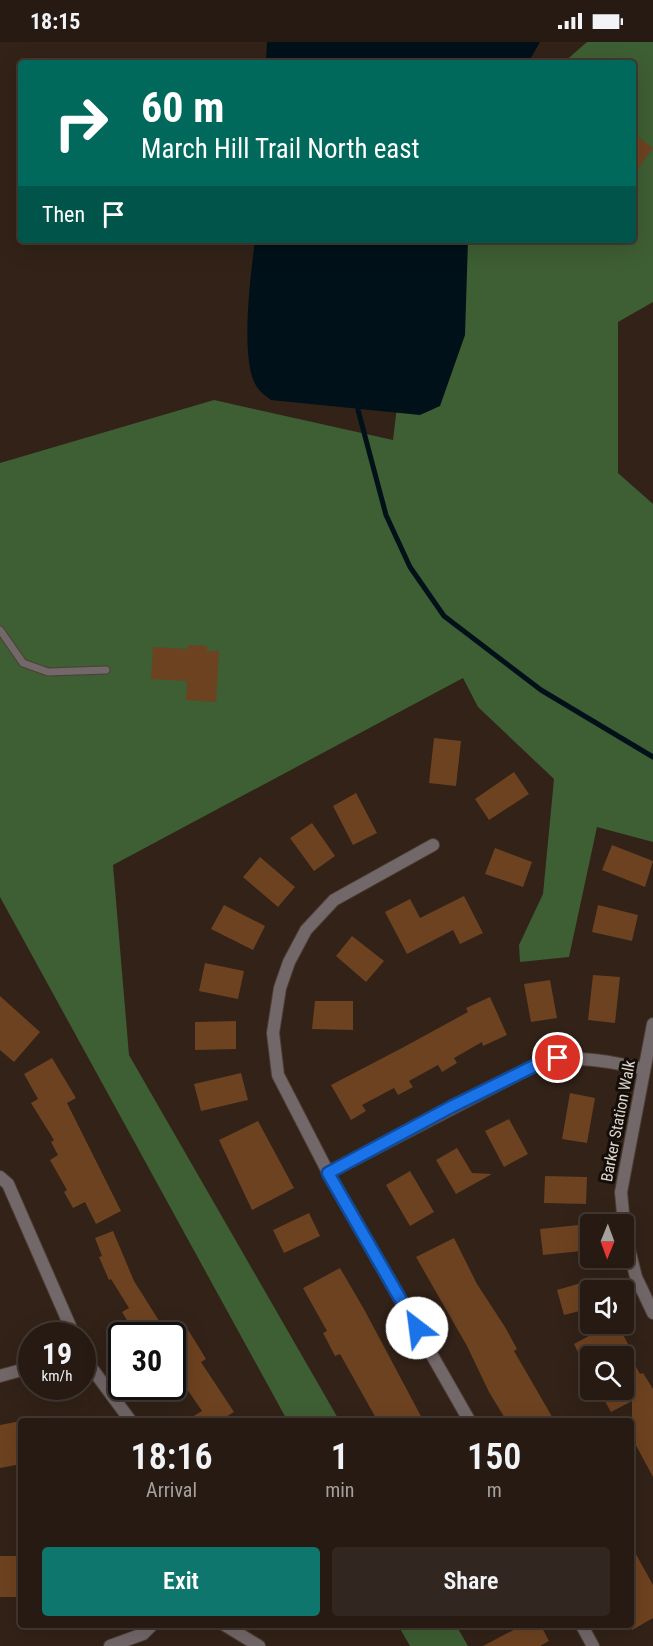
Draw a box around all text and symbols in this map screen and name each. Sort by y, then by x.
text: 18:15 [30,9,81,34]
text: 60 m [141,83,224,132]
icon: right [42,84,120,162]
text: March Hill Trail North east [141,133,420,165]
icon: arrive [97,198,130,231]
text: Then [42,202,85,227]
pin [532,1032,583,1083]
icon: arrive [541,1041,574,1074]
street label: Barker Station Walk [597,1058,639,1183]
north arrow [580,1214,634,1268]
map controls [580,1214,634,1400]
button: sound [580,1280,634,1334]
position arrow [385,1296,449,1360]
speed limit sign: 30 [108,1322,186,1400]
text: 19 [42,1336,72,1371]
button: search [580,1346,634,1400]
text: km/h [42,1367,72,1385]
text: 18:16 [131,1436,213,1478]
text: 1 [331,1436,349,1478]
text: 150 [467,1436,521,1478]
text: Arrival [146,1478,197,1502]
text: min [325,1478,354,1502]
text: m [487,1478,502,1502]
button: Exit [42,1547,320,1616]
button: Share [332,1547,610,1616]

